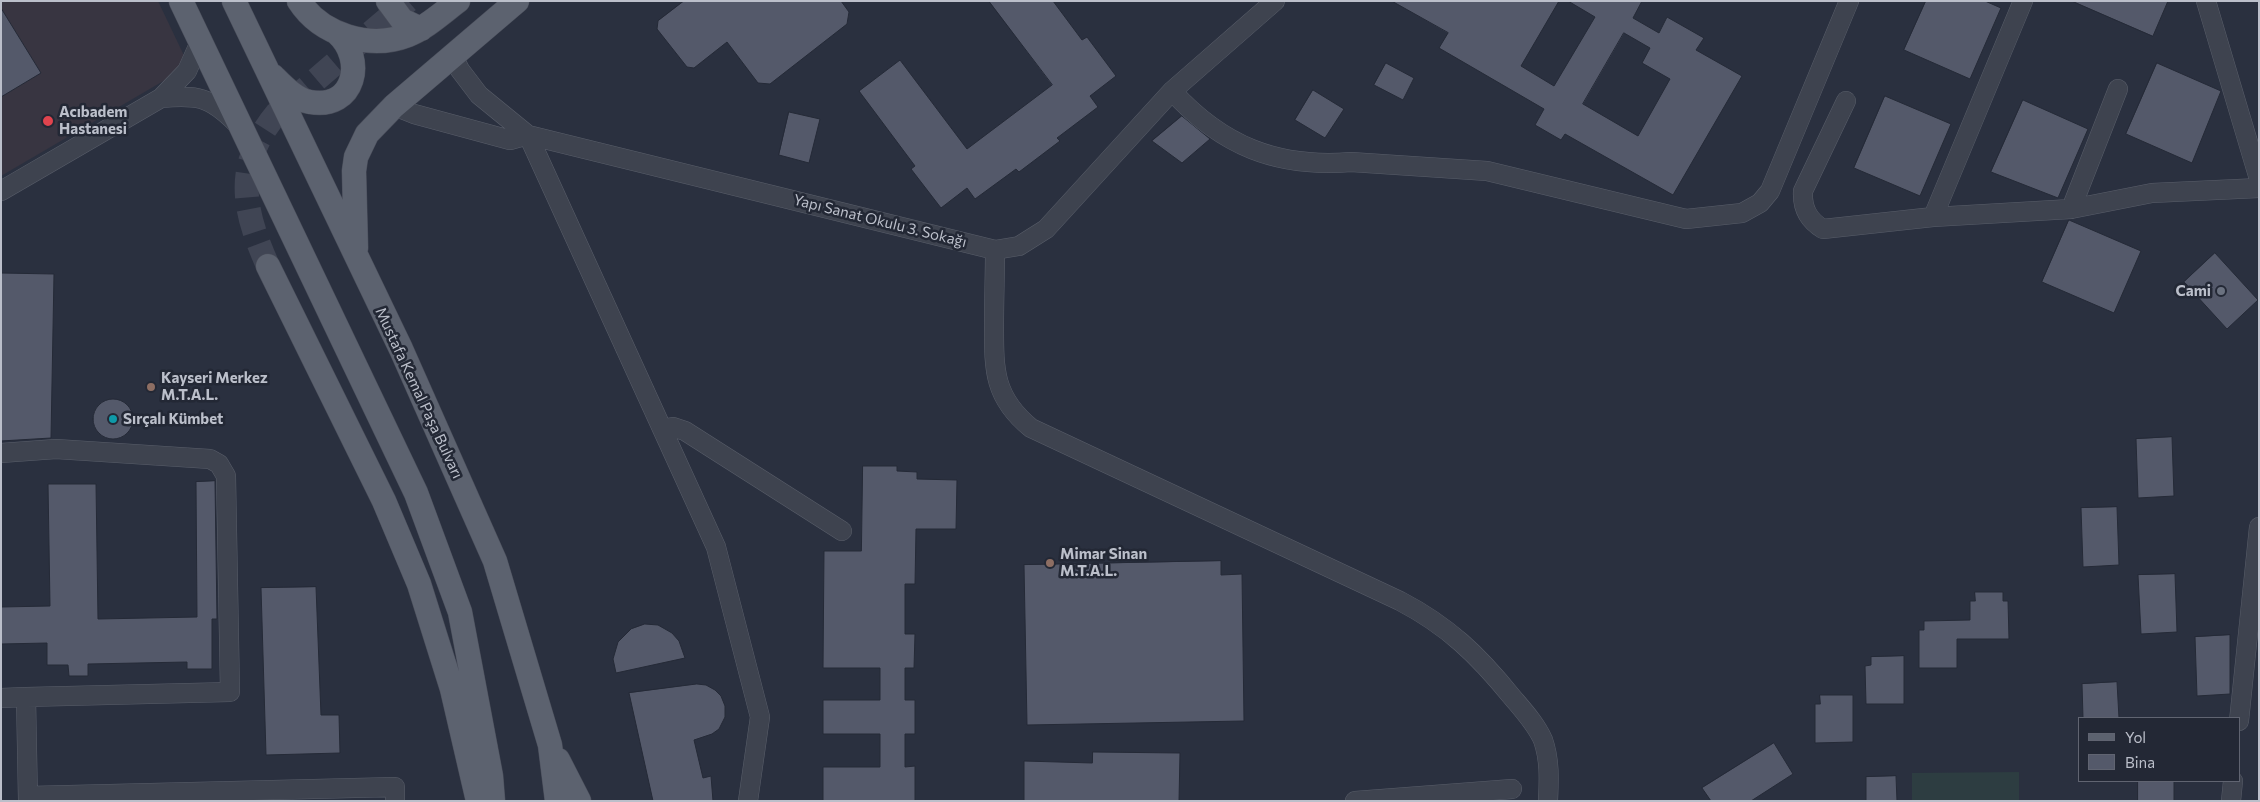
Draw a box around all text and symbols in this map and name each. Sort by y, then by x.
place label: Acıbadem Hastanesi [59,103,127,138]
marker: Acıbadem Hastanesi [41,114,55,128]
street label: Yapı Sanat Okulu 3. Sokağı [791,191,969,251]
place label: Cami [2176,282,2211,300]
marker: Cami [2215,285,2227,297]
street label: Mustafa Kemal Paşa Bulvarı [371,304,467,482]
place label: Kayseri Merkez M.T.A.L. [161,369,268,404]
marker: Kayseri Merkez M.T.A.L. [145,381,157,393]
place label: Sırçalı Kümbet [123,410,223,428]
marker: Sırçalı Kümbet [107,413,119,425]
place label: Mimar Sinan M.T.A.L. [1060,545,1147,580]
marker: Mimar Sinan M.T.A.L. [1044,557,1056,569]
legend [2078,717,2240,782]
text: Yol [2125,728,2146,746]
text: Bina [2125,753,2155,771]

